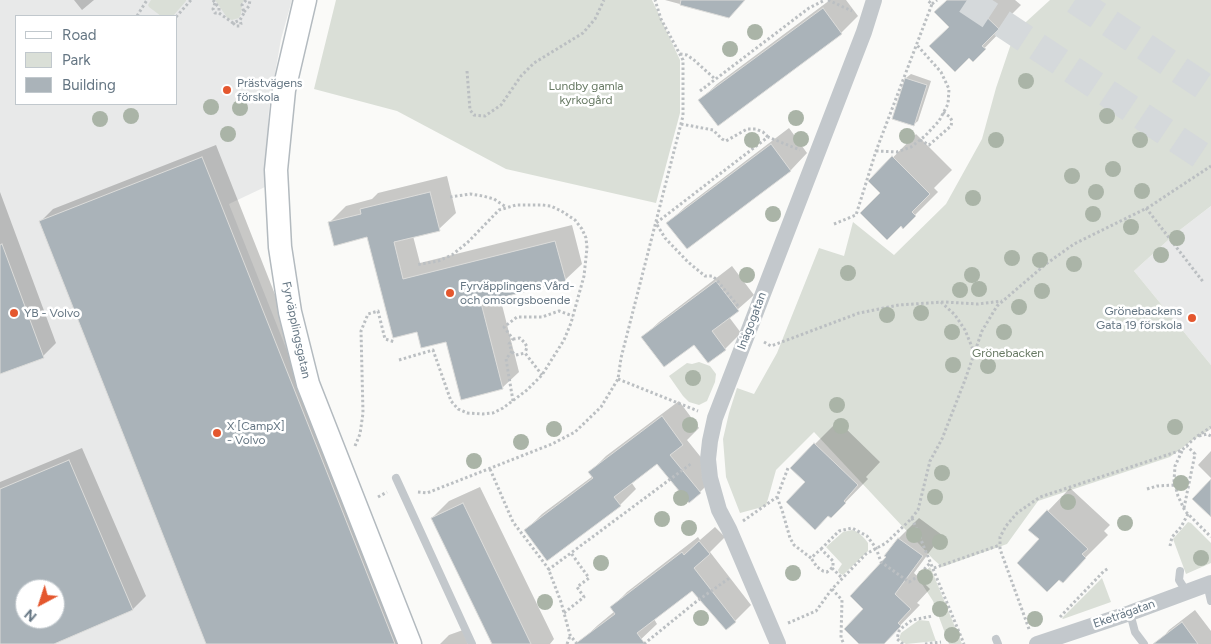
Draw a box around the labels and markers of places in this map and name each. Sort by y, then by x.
place label: Prästvägens förskola [237,76,302,104]
marker: Prästvägens förskola [221,84,233,96]
place label: Fyrväpplingens Vård- och omsorgsboende [460,279,574,307]
marker: Fyrväpplingens Vård- och omsorgsboende [444,287,456,299]
place label: Grönebackens Gata 19 förskola [1096,304,1182,332]
place label: YB - Volvo [24,306,80,320]
marker: YB - Volvo [8,307,20,319]
marker: Grönebackens Gata 19 förskola [1186,312,1198,324]
place label: X [CampX] - Volvo [227,419,285,447]
marker: X [CampX] - Volvo [211,427,223,439]

